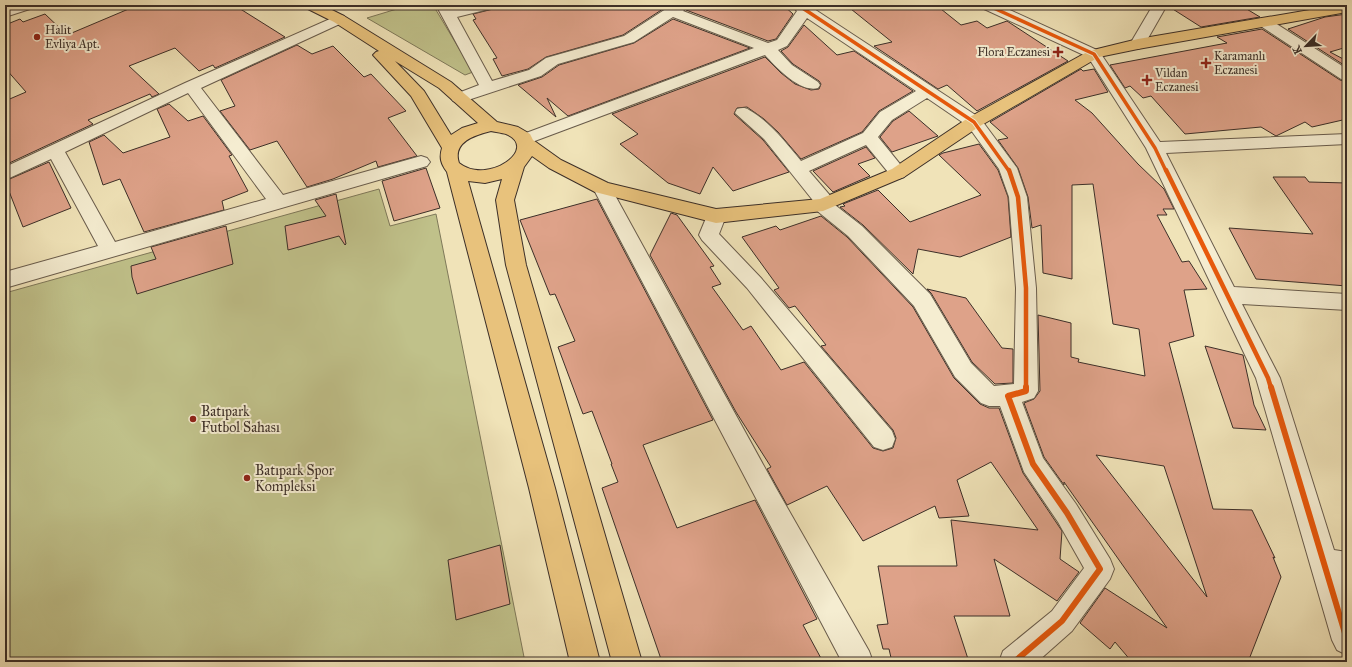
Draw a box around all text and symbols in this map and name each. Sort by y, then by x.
place label: Halit Evliya Apt. [45,23,100,51]
north arrow [1286,26,1326,66]
marker: Halit Evliya Apt. [32,32,42,42]
text: K [1289,43,1305,56]
place label: Flora Eczanesi [977,45,1051,59]
marker: Flora Eczanesi [1053,47,1063,57]
place label: Karamanlı Eczanesi [1214,49,1266,77]
marker: Karamanlı Eczanesi [1201,58,1211,68]
place label: Vildan Eczanesi [1154,66,1199,94]
marker: Vildan Eczanesi [1142,75,1152,85]
place label: Batıpark Futbol Sahası [201,403,280,436]
marker: Batıpark Futbol Sahası [188,414,198,424]
place label: Batıpark Spor Kompleksi [255,462,335,495]
marker: Batıpark Spor Kompleksi [242,473,252,483]

